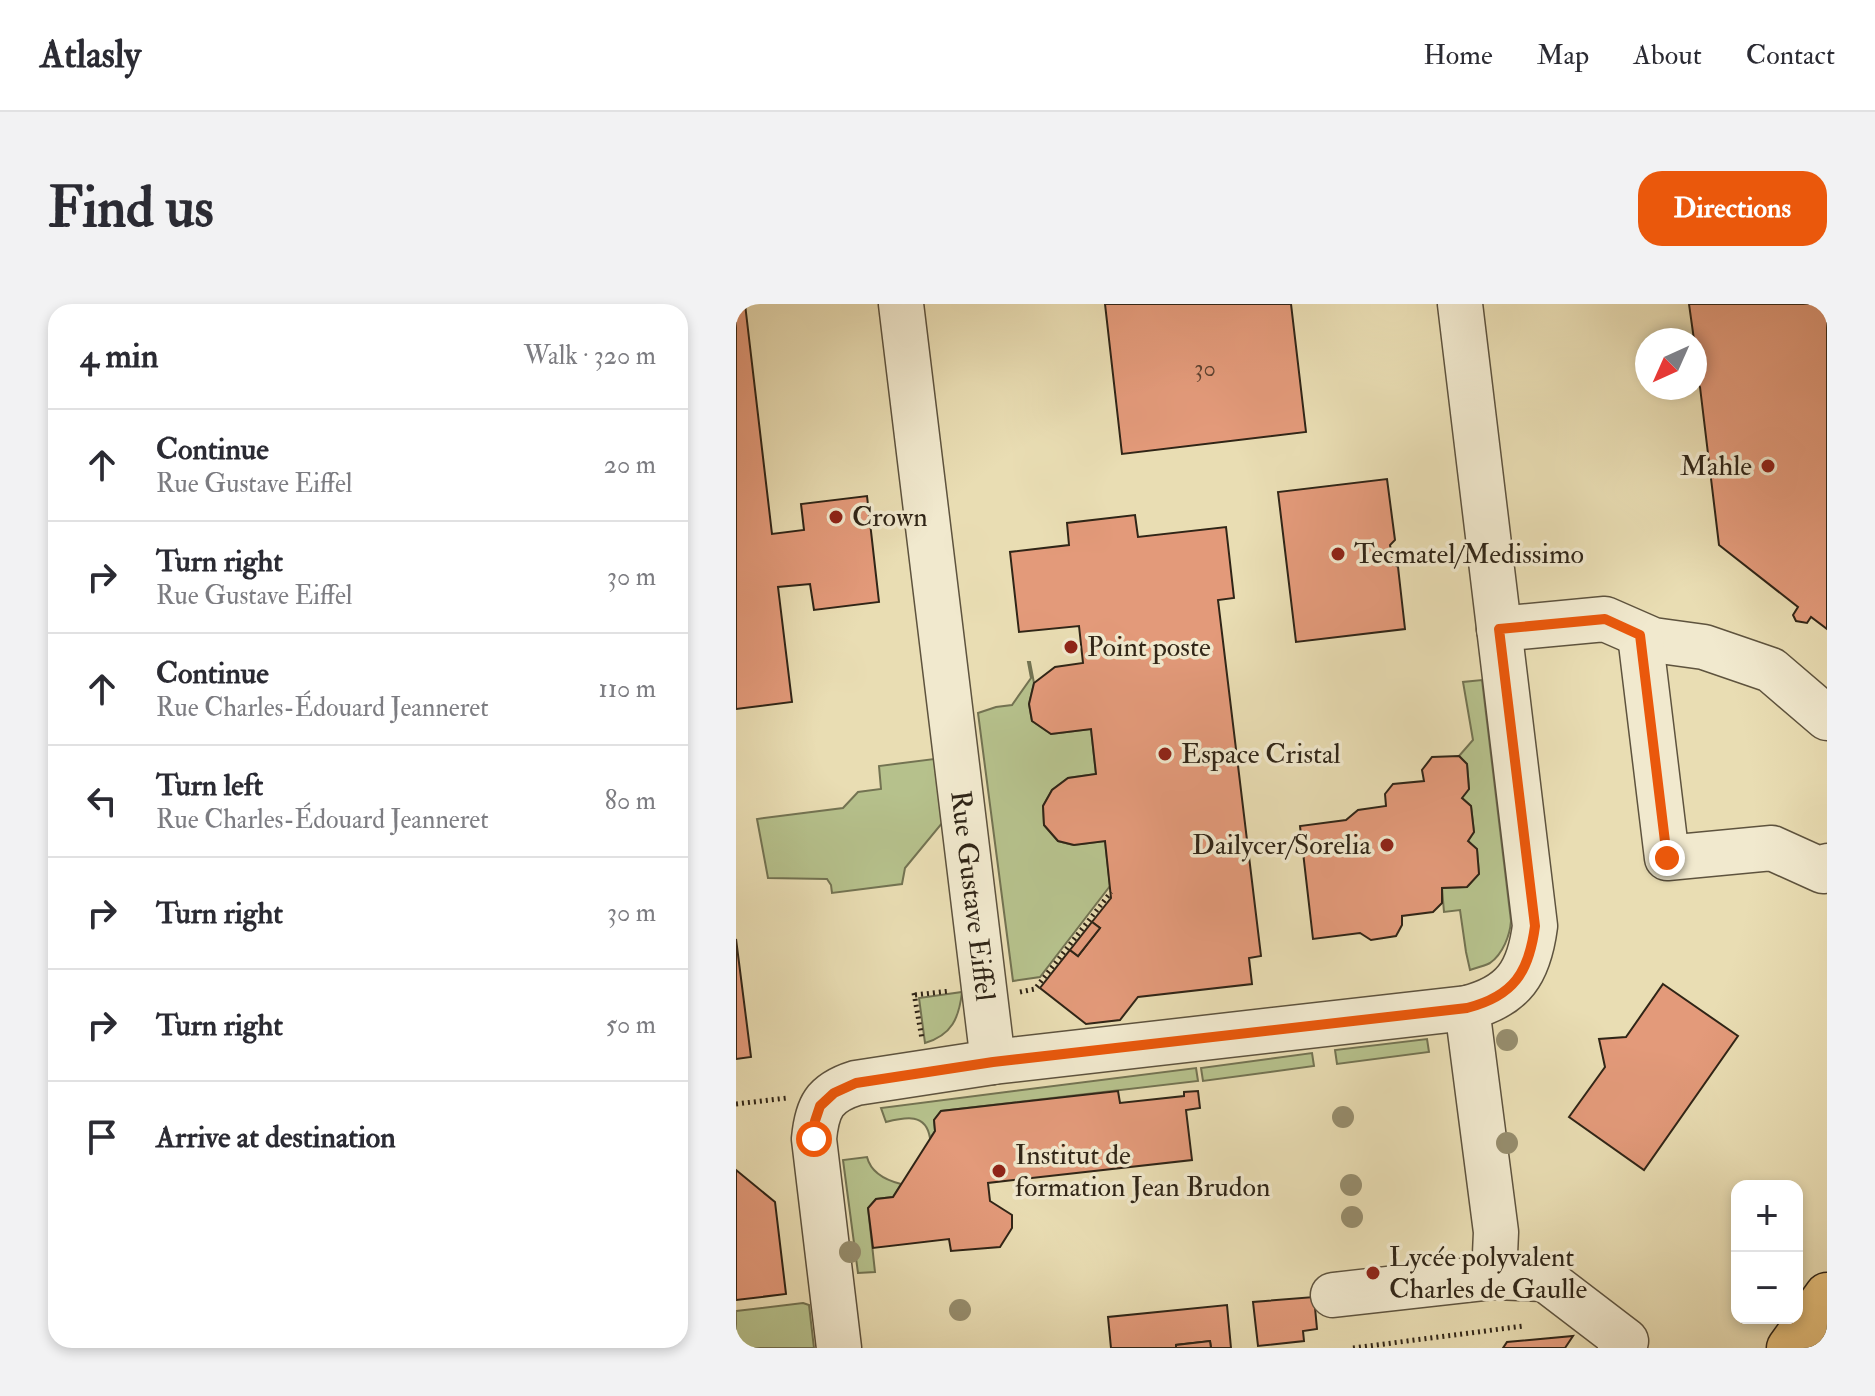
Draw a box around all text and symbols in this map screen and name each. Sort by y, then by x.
text: Atlasly [40,31,141,79]
text: Home [1423,38,1493,73]
text: Map [1537,38,1589,73]
text: About [1633,38,1702,73]
text: Contact [1746,38,1835,73]
button: Directions [1638,171,1827,246]
text: Find us [48,173,214,244]
north arrow [1635,328,1707,400]
text: 4 min [80,335,158,378]
text: Walk · 320 m [524,340,656,372]
house number: 30 [1194,353,1216,384]
text: Continue [156,431,269,468]
icon: ahead [80,443,124,487]
text: 20 m [604,449,656,481]
place label: Mahle [1680,449,1752,484]
marker: Mahle [1759,457,1777,475]
text: Rue Gustave Eiffel [156,468,352,500]
place label: Crown [852,500,928,535]
marker: Crown [827,508,845,526]
place label: Tecmatel/Medissimo [1354,537,1584,572]
text: Turn right [156,543,283,580]
marker: Tecmatel/Medissimo [1329,545,1347,563]
icon: right [80,555,124,599]
text: 30 m [607,561,656,593]
text: Rue Gustave Eiffel [156,580,352,612]
place label: Point poste [1087,630,1211,665]
marker: Point poste [1062,638,1080,656]
text: Continue [156,655,269,692]
icon: ahead [80,667,124,711]
text: 110 m [599,673,656,705]
text: Rue Charles-Édouard Jeanneret [156,692,489,724]
place label: Espace Cristal [1181,737,1341,772]
marker: Espace Cristal [1156,745,1174,763]
text: Turn left [156,767,263,804]
icon: left [80,779,124,823]
text: 80 m [605,785,656,817]
street label: Rue Gustave Eiffel [943,789,1003,1003]
text: Rue Charles-Édouard Jeanneret [156,804,489,836]
place label: Dailycer/Sorelia [1192,828,1371,863]
marker: Dailycer/Sorelia [1378,836,1396,854]
route end [1649,840,1685,876]
icon: right [80,891,124,935]
text: Turn right [156,895,283,932]
text: 30 m [607,897,656,929]
icon: right [80,1003,124,1047]
text: Turn right [156,1007,283,1044]
text: 50 m [606,1009,656,1041]
icon: arrive [80,1115,124,1159]
text: Arrive at destination [156,1119,396,1156]
route start [796,1121,832,1157]
place label: Institut de formation Jean Brudon [1015,1138,1270,1205]
marker: Institut de formation Jean Brudon [990,1162,1008,1180]
map controls [1731,1180,1803,1324]
button: + [1731,1180,1803,1252]
place label: Lycée polyvalent Charles de Gaulle [1389,1240,1587,1307]
button: − [1731,1252,1803,1324]
marker: Lycée polyvalent Charles de Gaulle [1364,1264,1382,1282]

